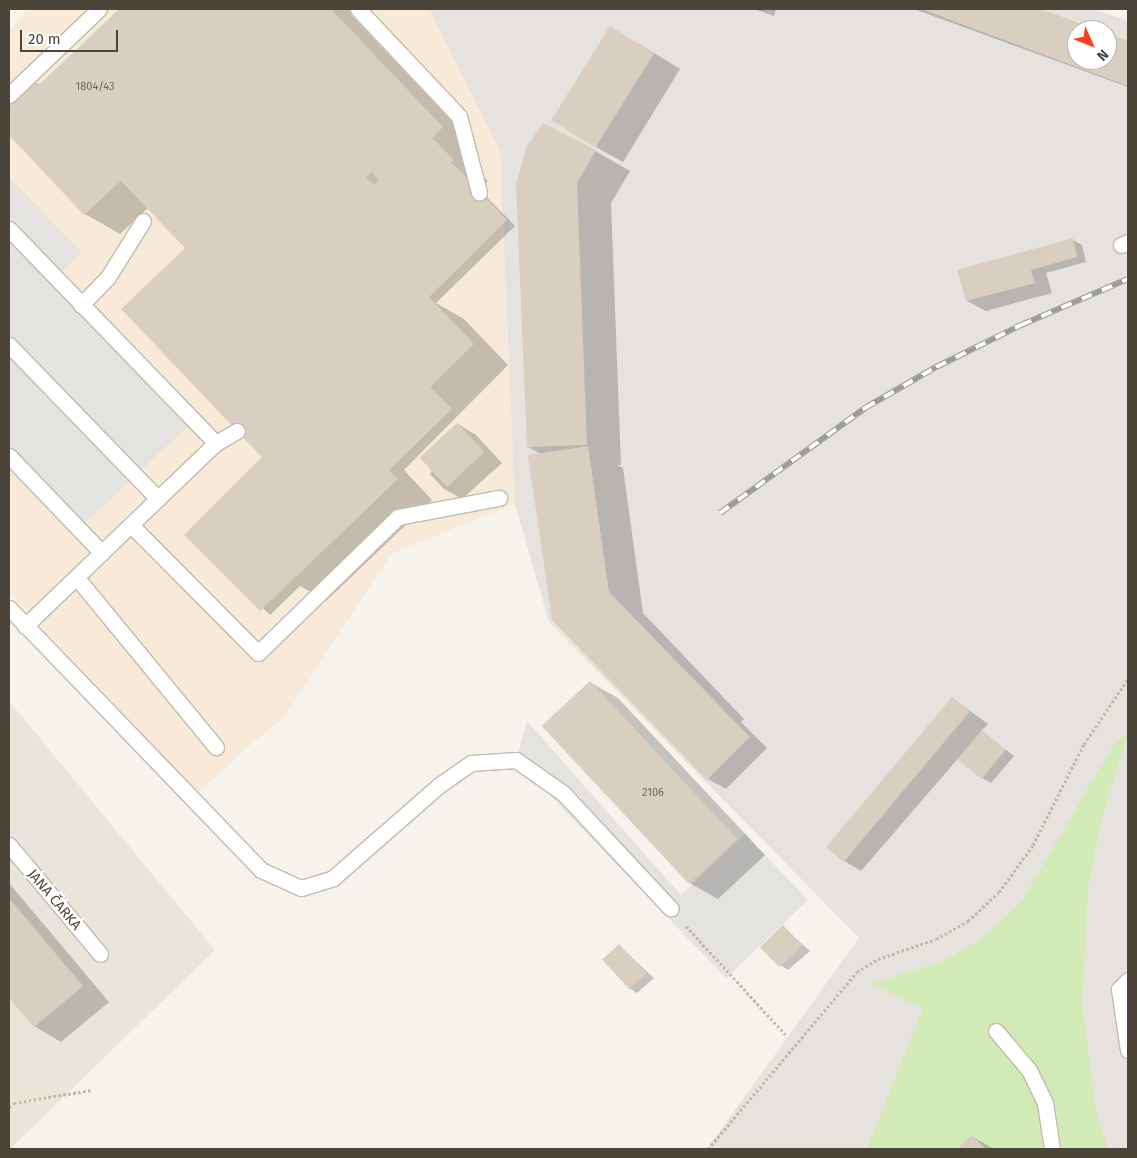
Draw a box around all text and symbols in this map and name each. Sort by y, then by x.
scale bar [22,20,120,52]
north arrow [1067,20,1117,70]
text: 20 m [28,30,61,48]
text: N [1093,46,1112,64]
house number: 1804/43 [76,80,114,94]
house number: 2106 [642,786,664,800]
street label: JANA ČARKA [24,866,84,934]

